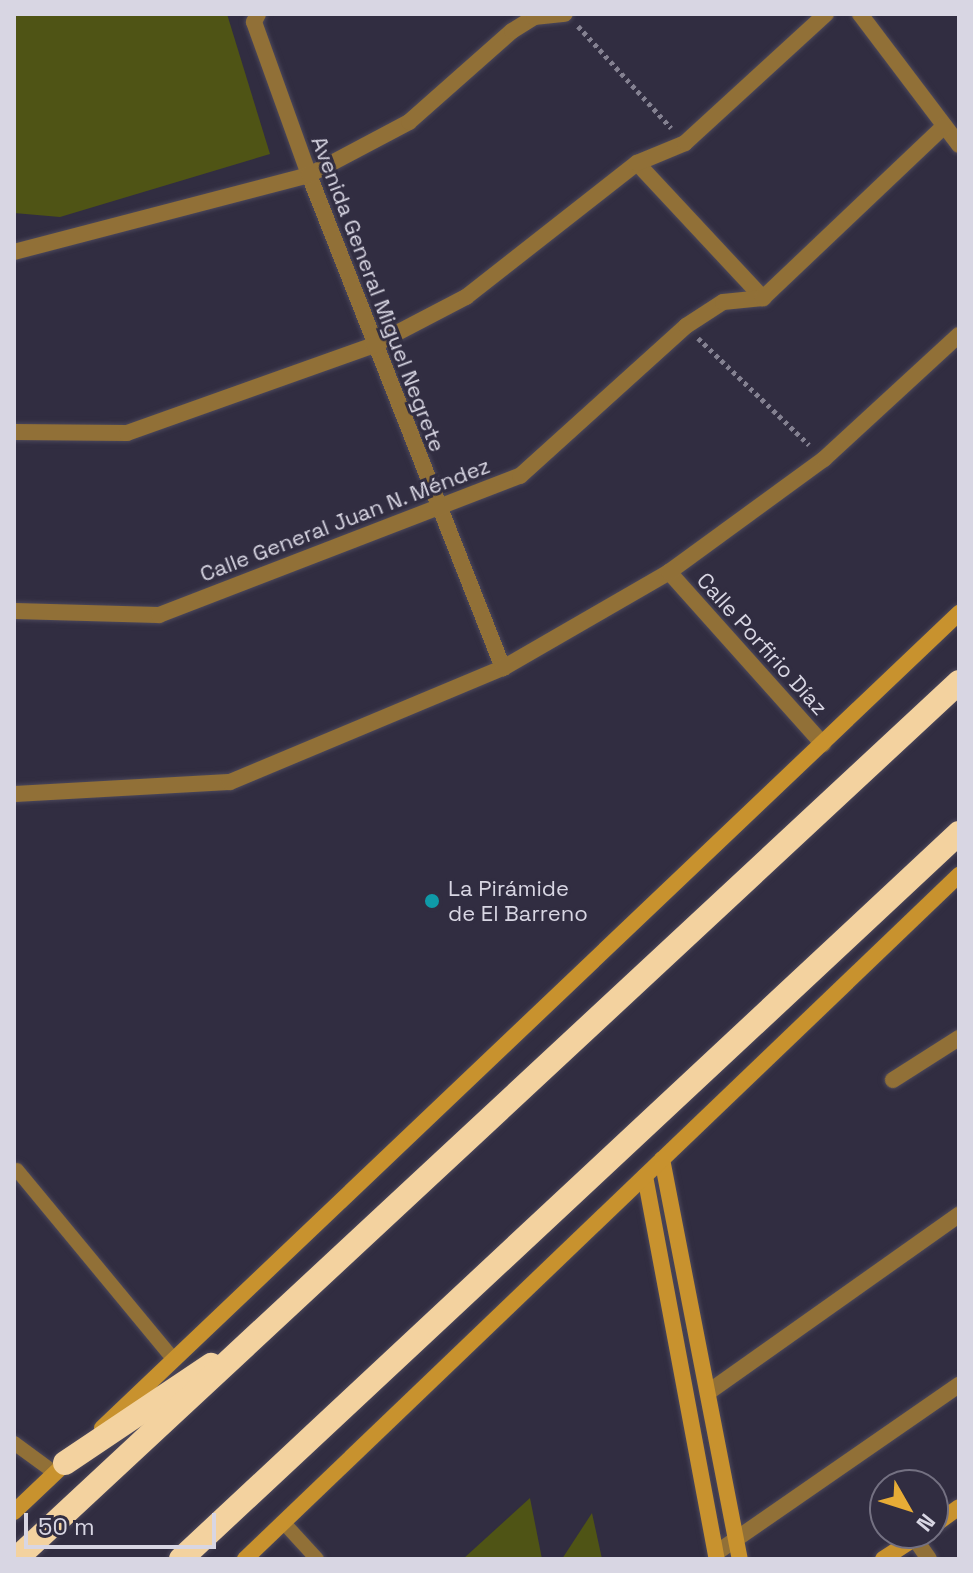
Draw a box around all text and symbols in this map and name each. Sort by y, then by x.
street label: Avenida General Miguel Negrete [305,132,451,456]
street label: Calle General Juan N. Méndez [196,452,494,588]
street label: Calle Porfirio Díaz [691,567,833,721]
place label: La Pirámide de El Barreno [448,875,588,926]
marker: La Pirámide de El Barreno [423,892,441,910]
north arrow [869,1469,949,1549]
scale bar [28,1497,220,1547]
text: N [911,1508,942,1537]
text: 50 m [38,1511,95,1542]

